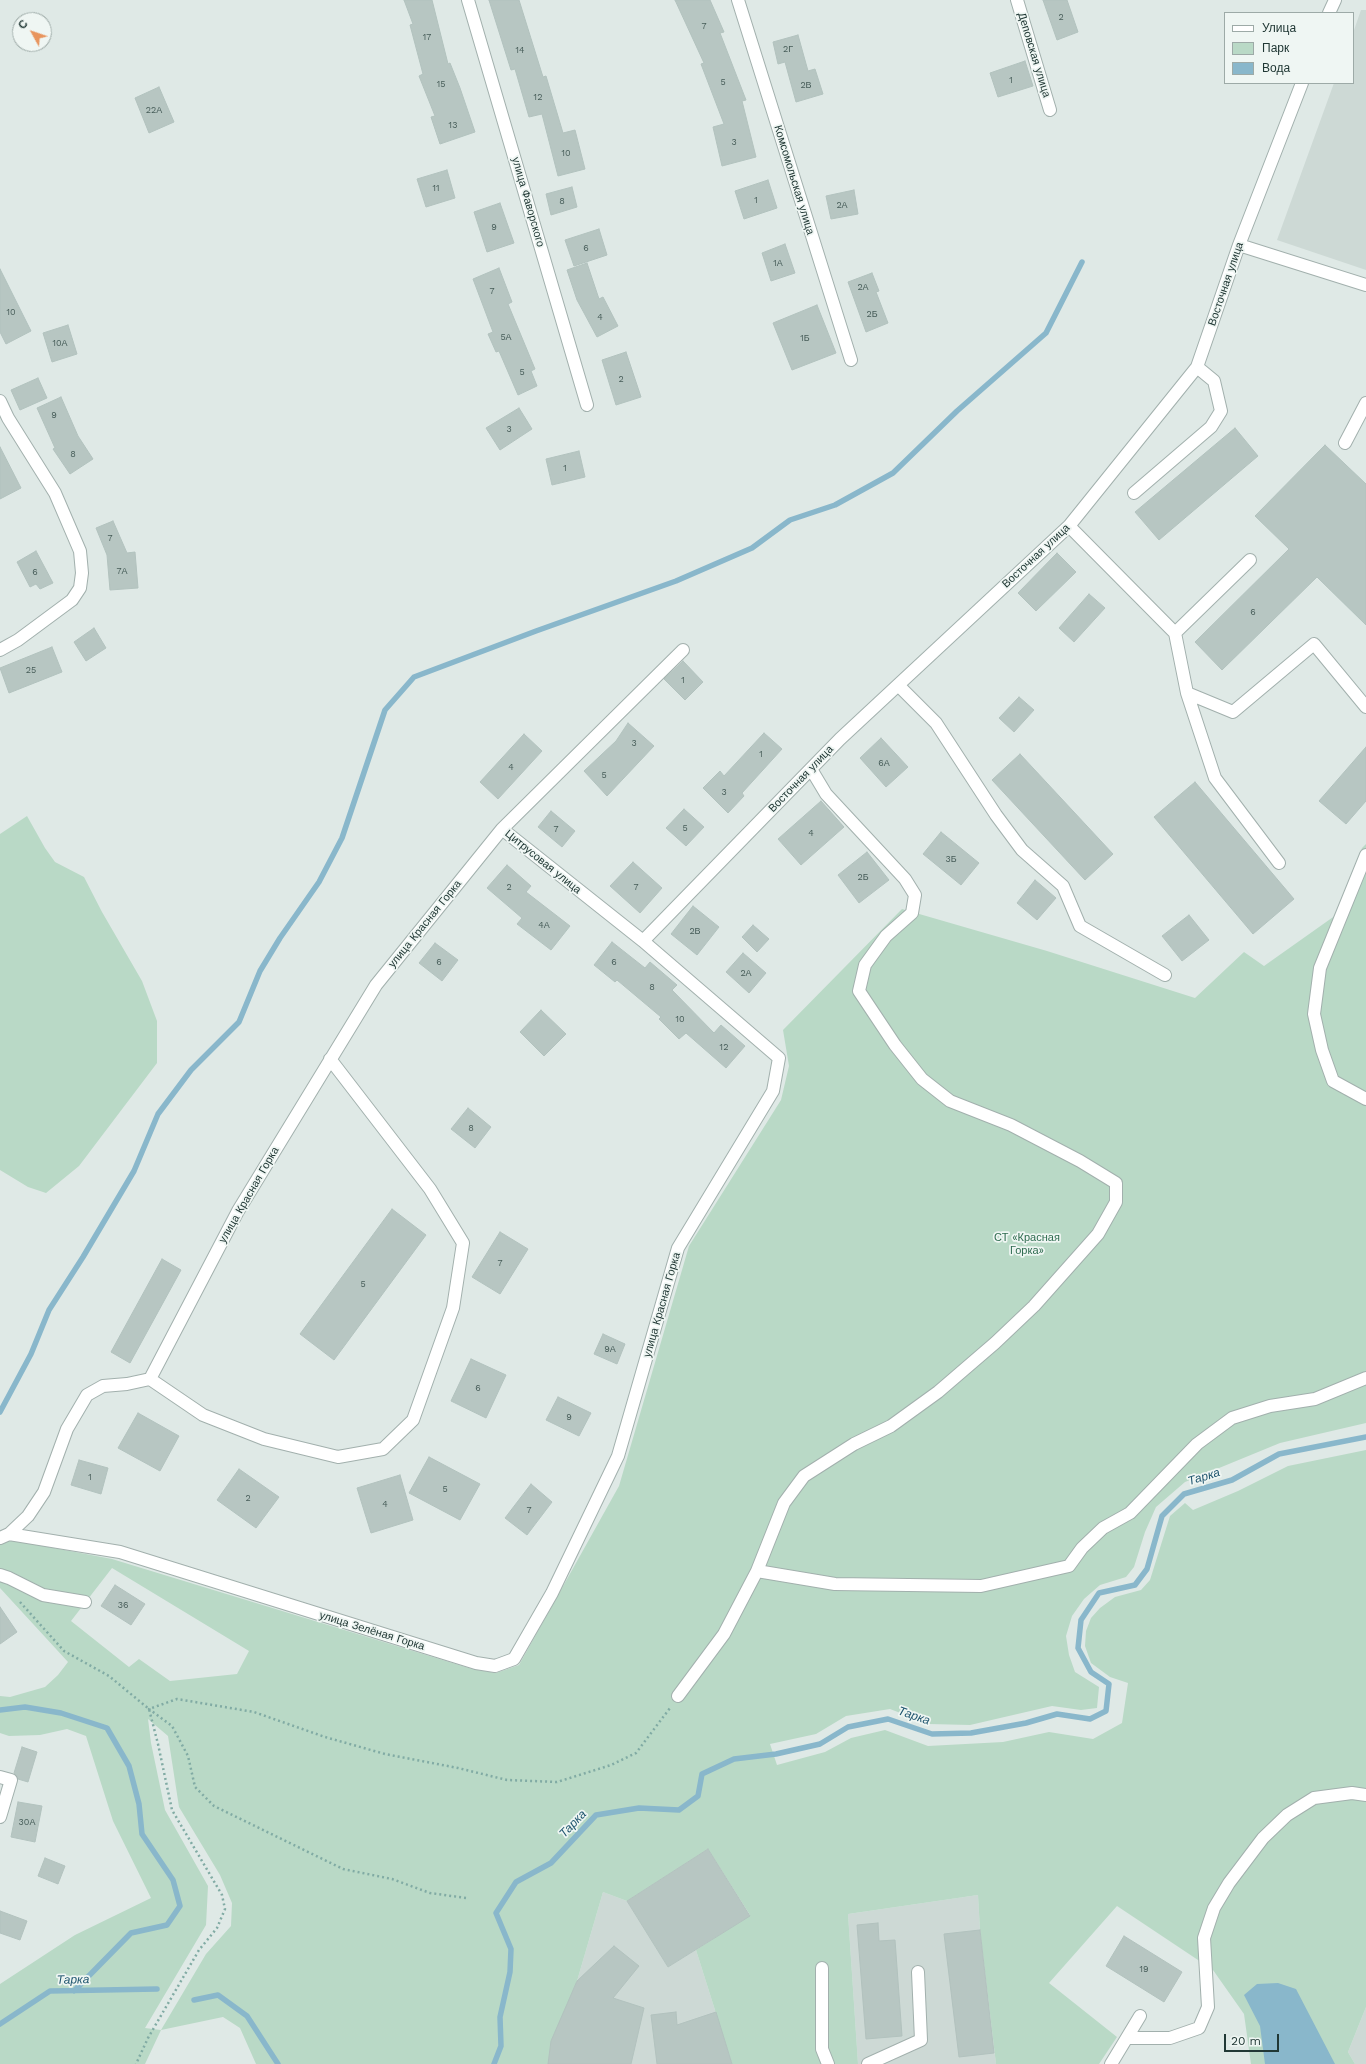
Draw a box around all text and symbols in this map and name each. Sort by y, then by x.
street label: Деповская улица [1015,11,1053,99]
north arrow [12,12,52,52]
house number: 2 [1058,12,1064,22]
legend [1224,12,1354,84]
text: С [16,17,31,32]
house number: 7 [701,21,707,31]
text: Улица [1262,21,1296,35]
house number: 17 [423,32,431,42]
text: Парк [1262,41,1289,55]
house number: 2Г [783,44,793,54]
house number: 14 [515,45,525,55]
text: Вода [1262,61,1290,75]
house number: 1 [1009,75,1013,85]
house number: 5 [720,77,726,87]
house number: 15 [437,79,445,89]
house number: 2В [800,80,812,90]
house number: 12 [534,92,542,102]
house number: 22А [146,105,162,115]
house number: 13 [449,120,457,130]
street label: Комсомольская улица [771,124,817,236]
house number: 3 [731,137,737,147]
house number: 10 [561,148,571,158]
street label: улица Фаворского [509,156,547,248]
house number: 11 [432,183,440,193]
house number: 1 [754,195,758,205]
house number: 8 [559,196,565,206]
house number: 2А [836,200,848,210]
house number: 9 [491,222,497,232]
street label: Восточная улица [1205,240,1247,328]
house number: 6 [583,243,589,253]
house number: 1А [773,258,783,268]
house number: 2А [857,282,869,292]
house number: 7 [489,286,495,296]
house number: 10 [6,307,16,317]
house number: 2Б [866,309,878,319]
house number: 4 [597,312,603,322]
house number: 5А [500,332,512,342]
house number: 1Б [800,333,810,343]
house number: 10А [52,338,68,348]
house number: 5 [519,367,525,377]
house number: 2 [618,374,624,384]
house number: 9 [51,410,57,420]
house number: 3 [506,424,512,434]
house number: 8 [70,449,76,459]
house number: 1 [563,463,567,473]
street label: Восточная улица [999,521,1073,591]
house number: 7 [107,533,113,543]
house number: 7А [116,566,128,576]
house number: 6 [32,567,38,577]
house number: 6 [1250,607,1256,617]
house number: 25 [26,665,36,675]
house number: 1 [681,675,685,685]
house number: 3 [631,738,637,748]
street label: Восточная улица [766,743,836,815]
house number: 1 [759,749,763,759]
house number: 6А [878,758,890,768]
house number: 4 [508,762,514,772]
house number: 5 [601,770,607,780]
house number: 3 [721,787,727,797]
house number: 5 [682,823,688,833]
house number: 7 [553,824,559,834]
street label: Цитрусовая улица [502,827,584,897]
house number: 4 [808,828,814,838]
house number: 3Б [945,854,957,864]
house number: 2Б [857,872,869,882]
street label: улица Красная Горка [386,878,464,970]
house number: 2 [506,882,512,892]
house number: 7 [633,882,639,892]
house number: 4А [538,920,550,930]
house number: 2В [689,926,701,936]
house number: 6 [436,957,442,967]
house number: 6 [611,957,617,967]
house number: 2А [740,968,752,978]
house number: 8 [649,982,655,992]
house number: 10 [675,1014,685,1024]
house number: 12 [720,1042,728,1052]
house number: 8 [468,1123,474,1133]
street label: улица Красная Горка [216,1145,282,1245]
park label: СТ «Красная Горка» [994,1231,1060,1257]
street label: улица Красная Горка [641,1251,683,1359]
house number: 7 [497,1258,503,1268]
house number: 5 [360,1279,366,1289]
house number: 9А [604,1344,616,1354]
house number: 6 [475,1383,481,1393]
house number: 9 [566,1412,572,1422]
water label: Тарка [1186,1465,1222,1489]
house number: 1 [88,1472,92,1482]
house number: 5 [442,1484,448,1494]
house number: 2 [245,1493,251,1503]
house number: 4 [382,1499,388,1509]
house number: 7 [526,1505,532,1515]
house number: 36 [118,1600,128,1610]
street label: улица Зелёная Горка [318,1609,426,1653]
water label: Тарка [896,1704,932,1728]
water label: Тарка [556,1807,590,1841]
house number: 30А [19,1817,35,1827]
house number: 19 [1139,1964,1149,1974]
water label: Тарка [56,1973,90,1987]
scale bar [1226,2026,1281,2052]
text: 20 m [1231,2034,1261,2048]

